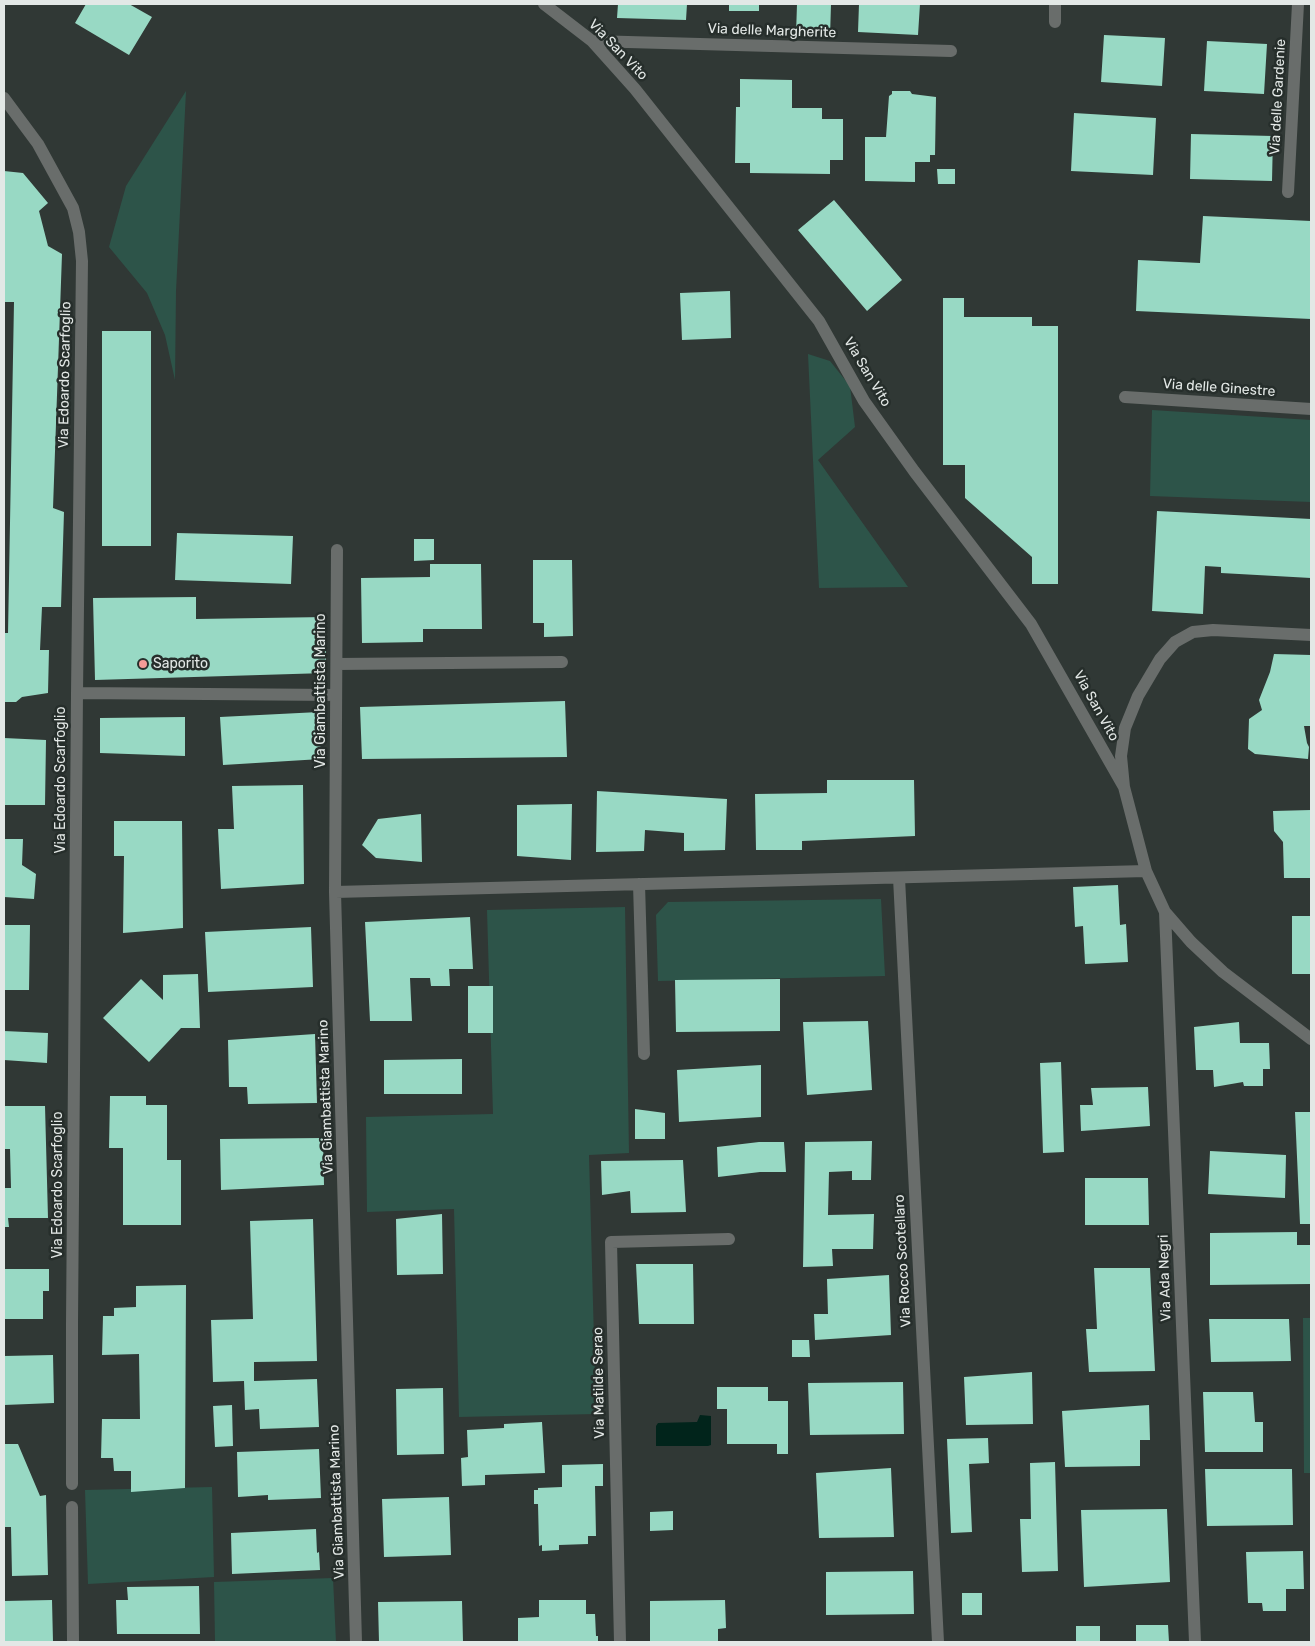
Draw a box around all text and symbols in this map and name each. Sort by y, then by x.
street label: Via San Vito [585,16,651,84]
street label: Via delle Margherite [707,20,837,42]
street label: Via delle Gardenie [1267,39,1289,155]
street label: Via Edoardo Scarfoglio [55,301,75,449]
street label: Via San Vito [840,334,894,410]
street label: Via delle Ginestre [1162,376,1276,400]
street label: Via Giambattista Marino [313,614,329,768]
place label: Saporito [153,656,208,672]
marker: Saporito [137,658,149,670]
street label: Via San Vito [1070,668,1122,744]
street label: Via Edoardo Scarfoglio [53,706,69,854]
street label: Via Giambattista Marino [315,1019,337,1175]
street label: Via Edoardo Scarfoglio [50,1111,66,1259]
street label: Via Rocco Scotellaro [891,1194,915,1328]
street label: Via Ada Negri [1155,1234,1175,1322]
street label: Via Matilde Serao [590,1327,608,1439]
street label: Via Giambattista Marino [326,1424,348,1580]

